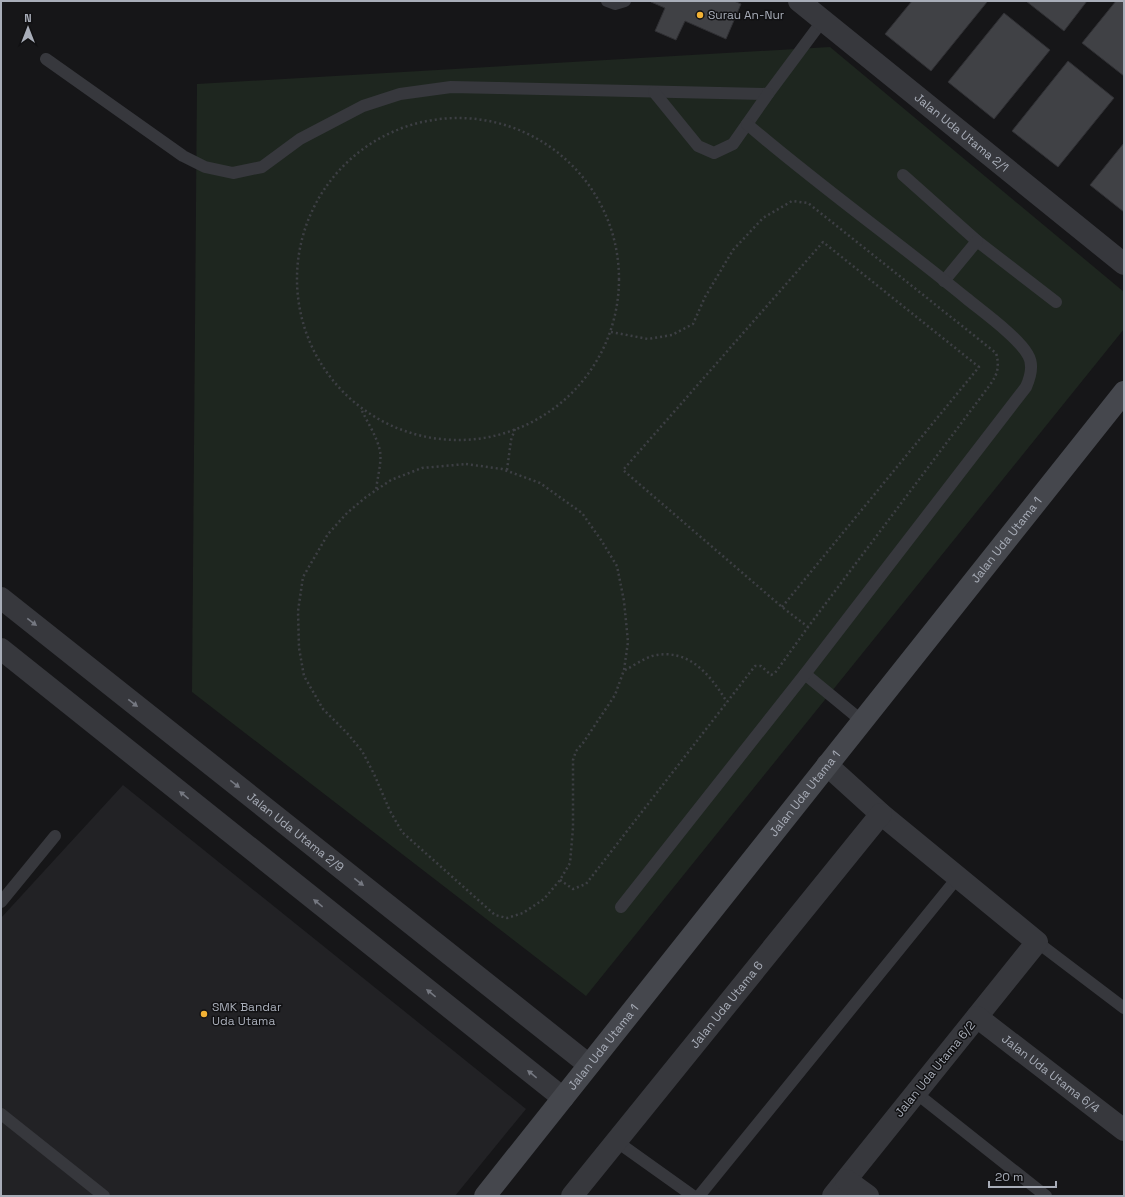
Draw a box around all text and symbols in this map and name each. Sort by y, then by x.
place label: Surau An-Nur [708,7,785,23]
north arrow [8,8,48,48]
marker: Surau An-Nur [695,10,705,20]
text: N [24,11,32,25]
street label: Jalan Uda Utama 2/1 [911,89,1012,176]
street label: Jalan Uda Utama 1 [967,494,1046,586]
one-way arrow [26,618,37,627]
one-way arrow [128,699,139,708]
street label: Jalan Uda Utama 1 [766,747,844,840]
one-way arrow [230,780,241,788]
street label: Jalan Uda Utama 2/9 [244,788,347,875]
one-way arrow [179,791,190,800]
one-way arrow [353,878,364,887]
one-way arrow [313,898,324,907]
street label: Jalan Uda Utama 6 [687,958,767,1052]
one-way arrow [425,988,436,997]
place label: SMK Bandar Uda Utama [212,999,282,1029]
street label: Jalan Uda Utama 1 [564,1001,642,1094]
marker: SMK Bandar Uda Utama [199,1009,209,1019]
street label: Jalan Uda Utama 6/2 [891,1018,979,1120]
street label: Jalan Uda Utama 6/4 [998,1031,1103,1117]
one-way arrow [527,1070,538,1078]
scale bar [989,1163,1056,1189]
text: 20 m [995,1169,1023,1185]

